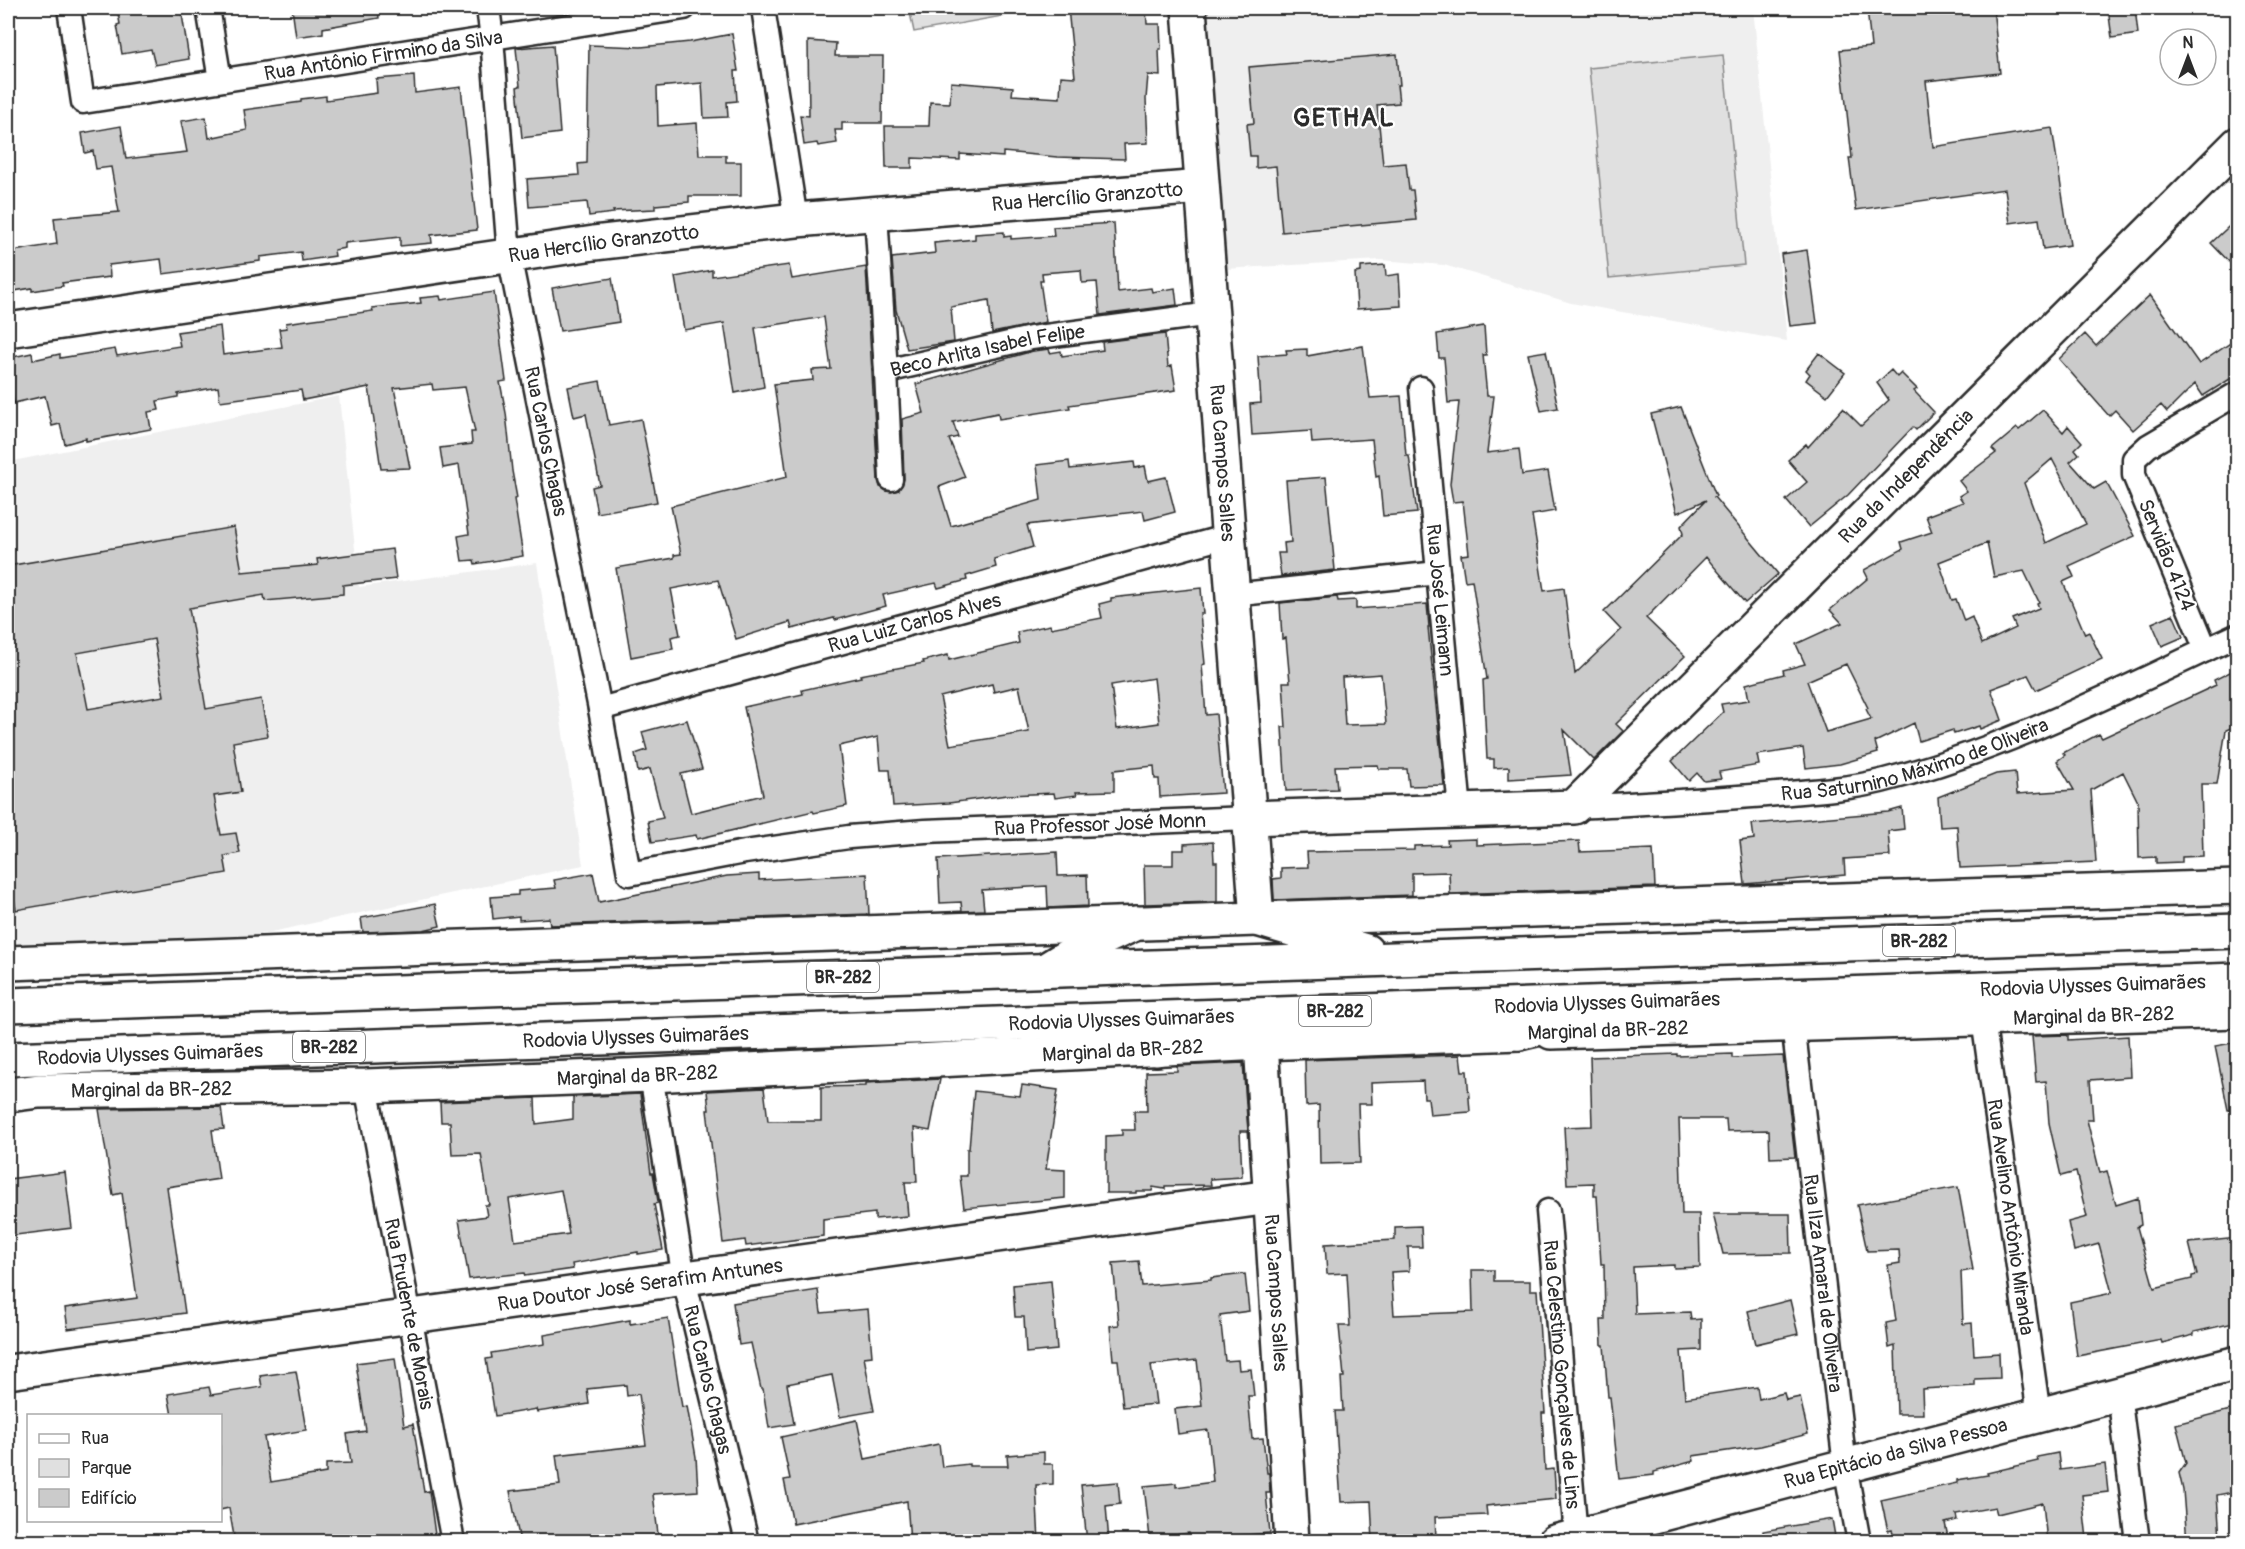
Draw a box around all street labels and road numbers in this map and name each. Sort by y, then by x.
street label: Rua Antônio Firmino da Silva [262,25,504,86]
street label: Rua Hercílio Granzotto [991,177,1184,217]
street label: Rua Hercílio Granzotto [507,219,701,269]
street label: Beco Arlita Isabel Felipe [888,319,1087,383]
street label: Rua Carlos Chagas [519,364,573,519]
street label: Rua Campos Salles [1204,383,1241,542]
street label: Rua da Independência [1833,403,1979,549]
street label: Servidão 4124 [2133,496,2200,615]
street label: Rua José Leimann [1421,523,1460,677]
street label: Rua Luiz Carlos Alves [825,587,1004,659]
street label: Rua Saturnino Máximo de Oliveira [1780,712,2052,807]
street label: Rua Professor José Monn [993,808,1207,841]
road number: BR-282 [1883,926,1955,956]
road number: BR-282 [807,962,879,992]
street label: Rodovia Ulysses Guimarães [1979,969,2206,1002]
street label: Rodovia Ulysses Guimarães [1494,986,1721,1019]
road number: BR-282 [1299,996,1371,1026]
street label: Marginal da BR-282 [2013,1001,2175,1031]
street label: Rodovia Ulysses Guimarães [1008,1004,1235,1037]
street label: Marginal da BR-282 [1527,1015,1689,1046]
street label: Rodovia Ulysses Guimarães [522,1021,749,1054]
road number: BR-282 [293,1032,365,1062]
street label: Marginal da BR-282 [1042,1034,1204,1067]
street label: Rodovia Ulysses Guimarães [36,1038,263,1071]
street label: Marginal da BR-282 [556,1059,719,1092]
street label: Marginal da BR-282 [71,1076,233,1104]
street label: Rua Avelino Antônio Miranda [1981,1097,2040,1337]
street label: Rua Ilza Amaral de Oliveira [1798,1173,1848,1394]
street label: Rua Campos Salles [1259,1213,1293,1372]
street label: Rua Prudente de Morais [378,1216,439,1412]
street label: Rua Celestino Gonçalves de Lins [1538,1239,1586,1510]
street label: Rua Doutor José Serafim Antunes [496,1253,784,1317]
street label: Rua Carlos Chagas [678,1303,737,1457]
street label: Rua Epitácio da Silva Pessoa [1781,1412,2010,1494]

